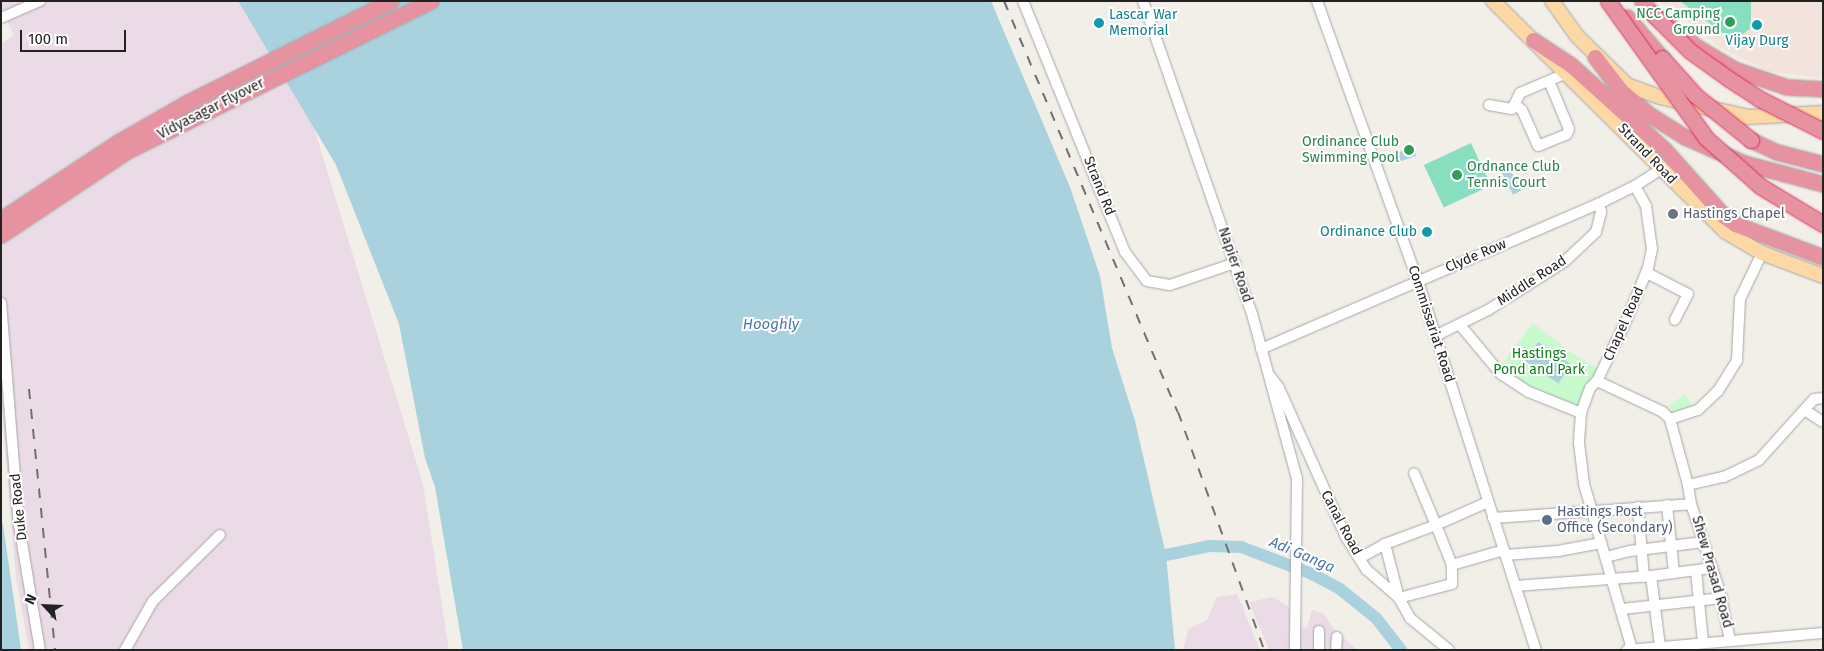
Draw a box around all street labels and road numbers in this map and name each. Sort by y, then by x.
street label: Vidyasagar Flyover [155,75,267,143]
street label: Strand Road [1614,120,1680,188]
street label: Strand Rd [1080,154,1118,218]
street label: Napier Road [1214,225,1256,305]
street label: Clyde Row [1443,236,1509,276]
street label: Middle Road [1494,252,1570,310]
street label: Commissariat Road [1404,263,1458,385]
street label: Chapel Road [1600,284,1648,364]
street label: Duke Road [7,472,31,542]
street label: Canal Road [1317,488,1365,558]
street label: Shew Prasad Road [1688,514,1736,630]

